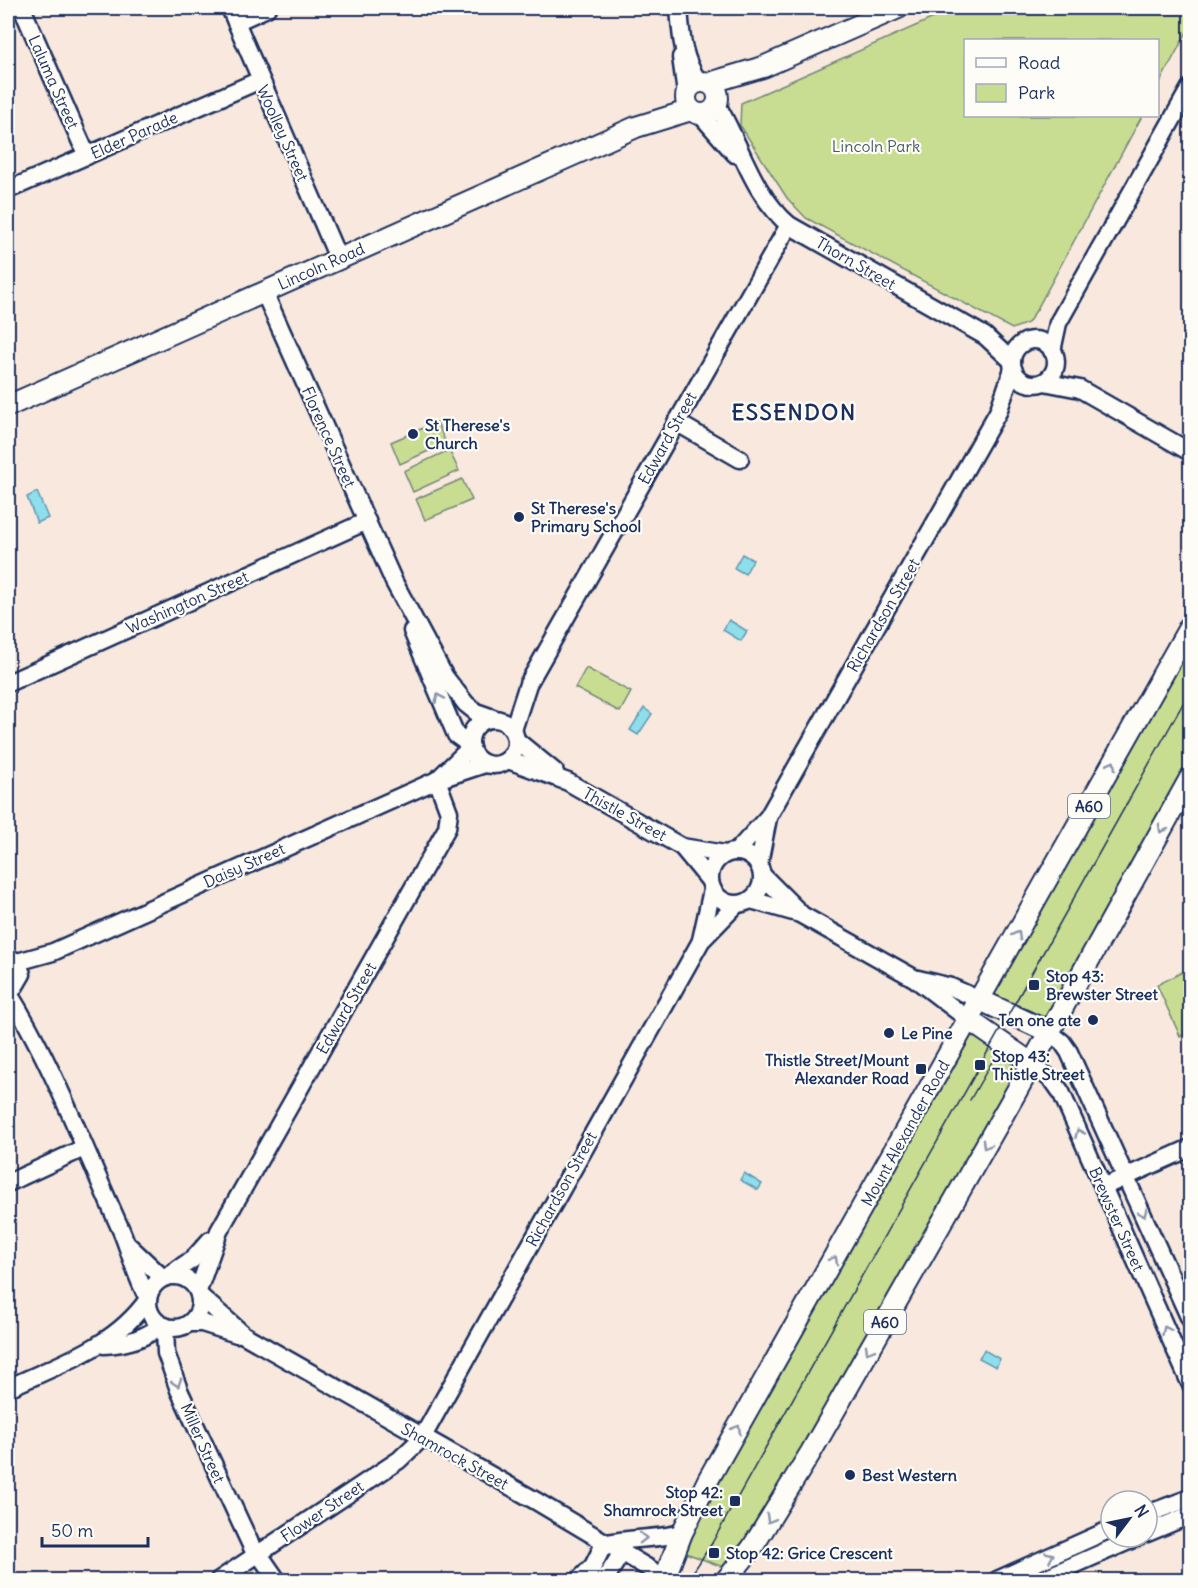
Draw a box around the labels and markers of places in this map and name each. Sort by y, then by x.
place label: St Therese's Church [425,415,510,453]
marker: St Therese's Church [406,427,420,441]
place label: St Therese's Primary School [531,498,641,537]
marker: St Therese's Primary School [512,510,526,524]
place label: Stop 43: Brewster Street [1046,966,1158,1004]
marker: Stop 43: Brewster Street [1027,978,1041,992]
place label: Ten one ate [998,1010,1081,1030]
marker: Ten one ate [1086,1013,1100,1027]
place label: Le Pine [901,1023,953,1043]
marker: Le Pine [882,1026,896,1040]
place label: Stop 43: Thistle Street [992,1046,1085,1084]
place label: Thistle Street/Mount Alexander Road [765,1050,910,1088]
marker: Stop 43: Thistle Street [973,1058,987,1072]
marker: Thistle Street/Mount Alexander Road [914,1062,928,1076]
place label: Best Western [862,1465,957,1485]
marker: Best Western [843,1468,857,1482]
place label: Stop 42: Shamrock Street [604,1482,724,1520]
marker: Stop 42: Shamrock Street [728,1494,742,1508]
place label: Stop 42: Grice Crescent [726,1543,893,1564]
marker: Stop 42: Grice Crescent [707,1546,721,1560]

